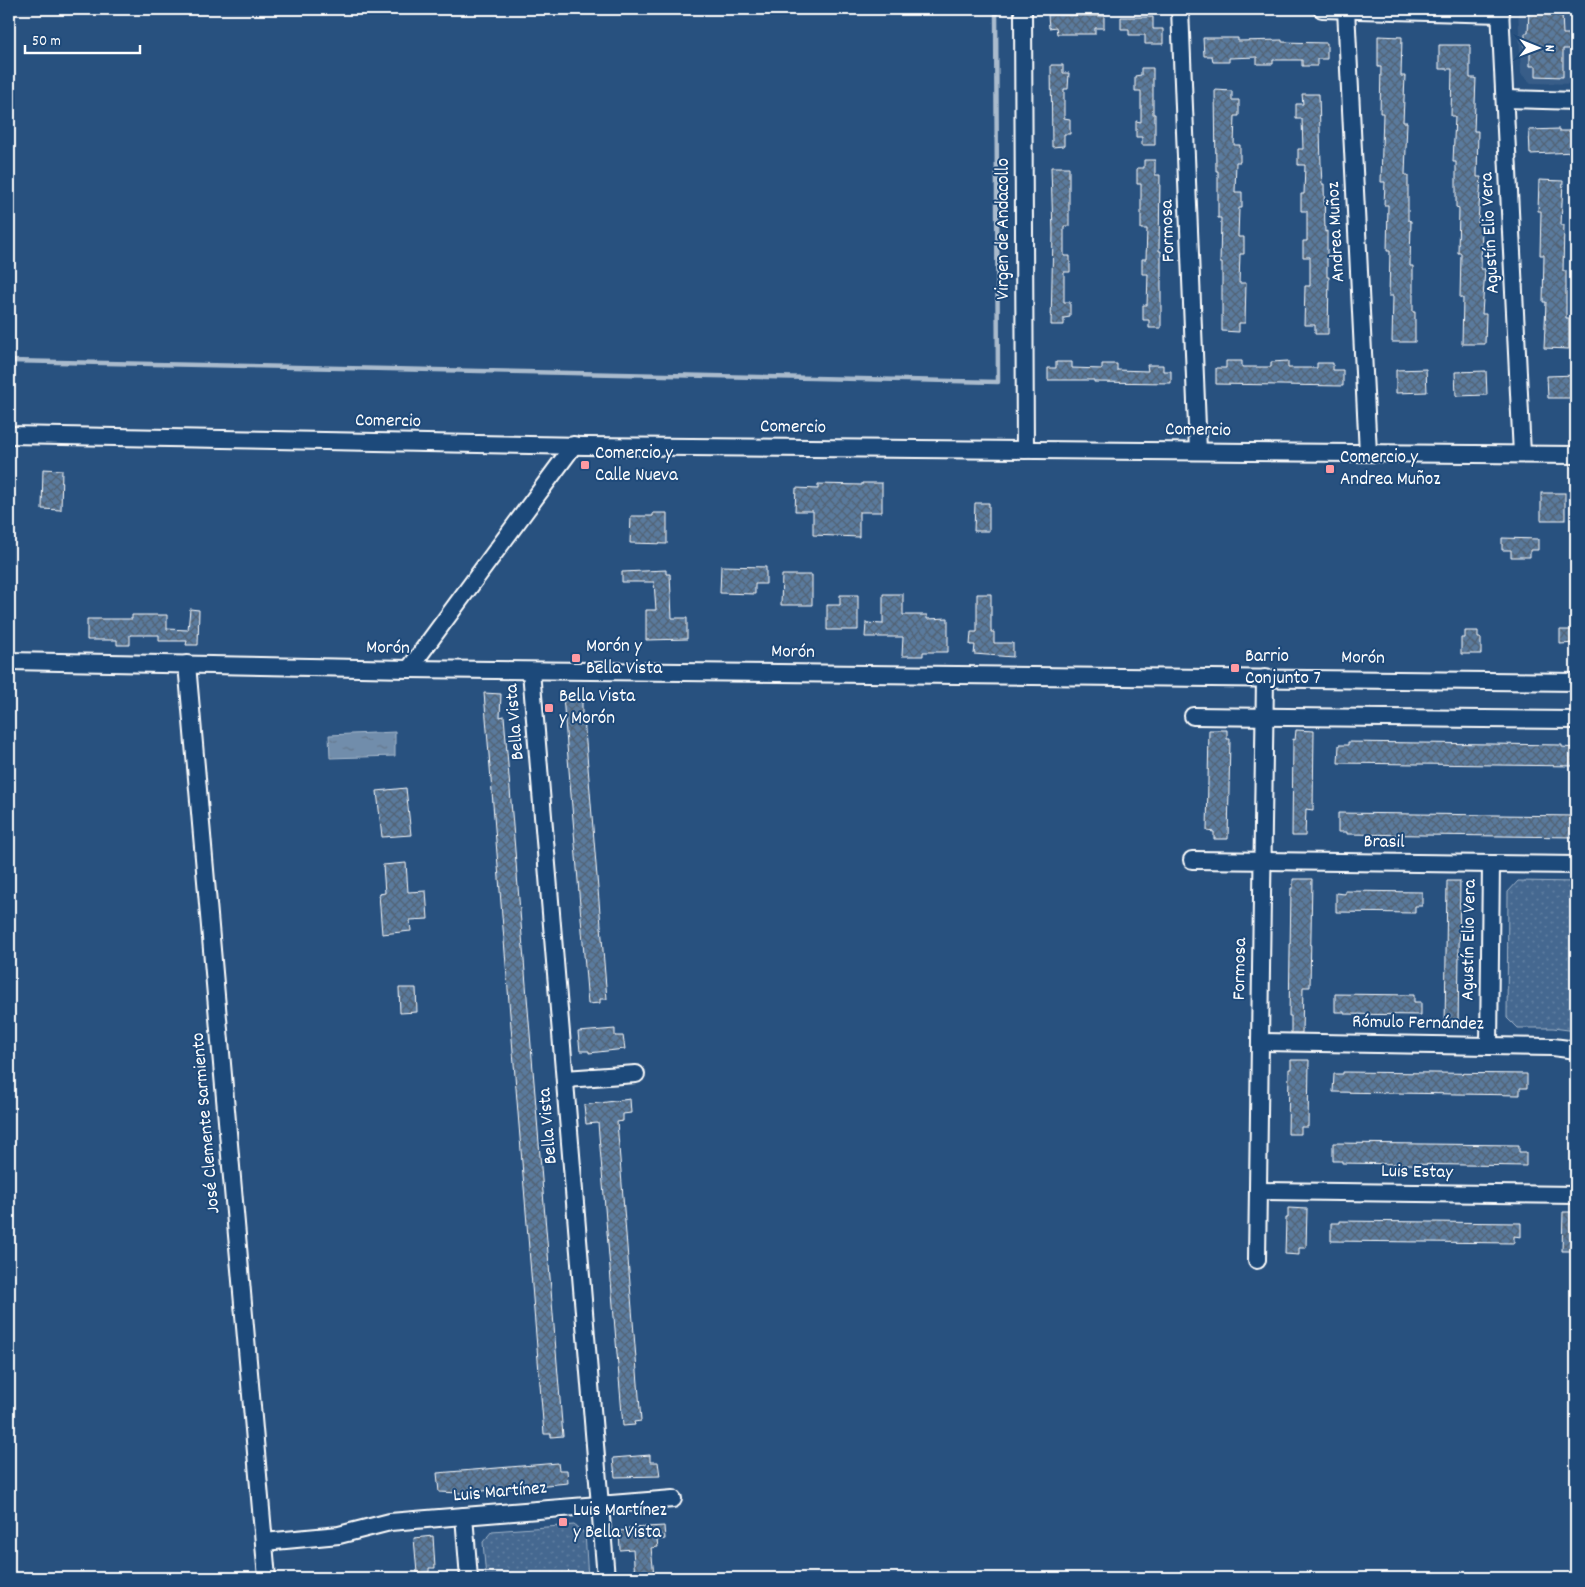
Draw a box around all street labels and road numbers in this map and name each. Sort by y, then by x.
street label: Virgen de Andacollo [991,158,1018,300]
street label: Agustín Elio Vera [1474,171,1508,294]
street label: Andrea Muñoz [1321,181,1353,283]
street label: Formosa [1154,198,1184,263]
street label: Comercio [355,408,421,436]
street label: Comercio [760,414,826,442]
street label: Comercio [1165,417,1231,445]
street label: Morón [366,635,410,663]
street label: Morón [771,639,815,667]
street label: Morón [1341,645,1385,673]
street label: Bella Vista [499,682,533,761]
street label: Brasil [1363,829,1405,857]
street label: Agustín Elio Vera [1455,878,1485,1001]
street label: Formosa [1227,936,1255,1000]
street label: Rómulo Fernández [1352,1009,1484,1039]
street label: José Clemente Sarmiento [186,1031,228,1215]
street label: Bella Vista [532,1086,566,1165]
street label: Luis Estay [1381,1159,1454,1187]
street label: Luis Martínez [452,1475,548,1511]

